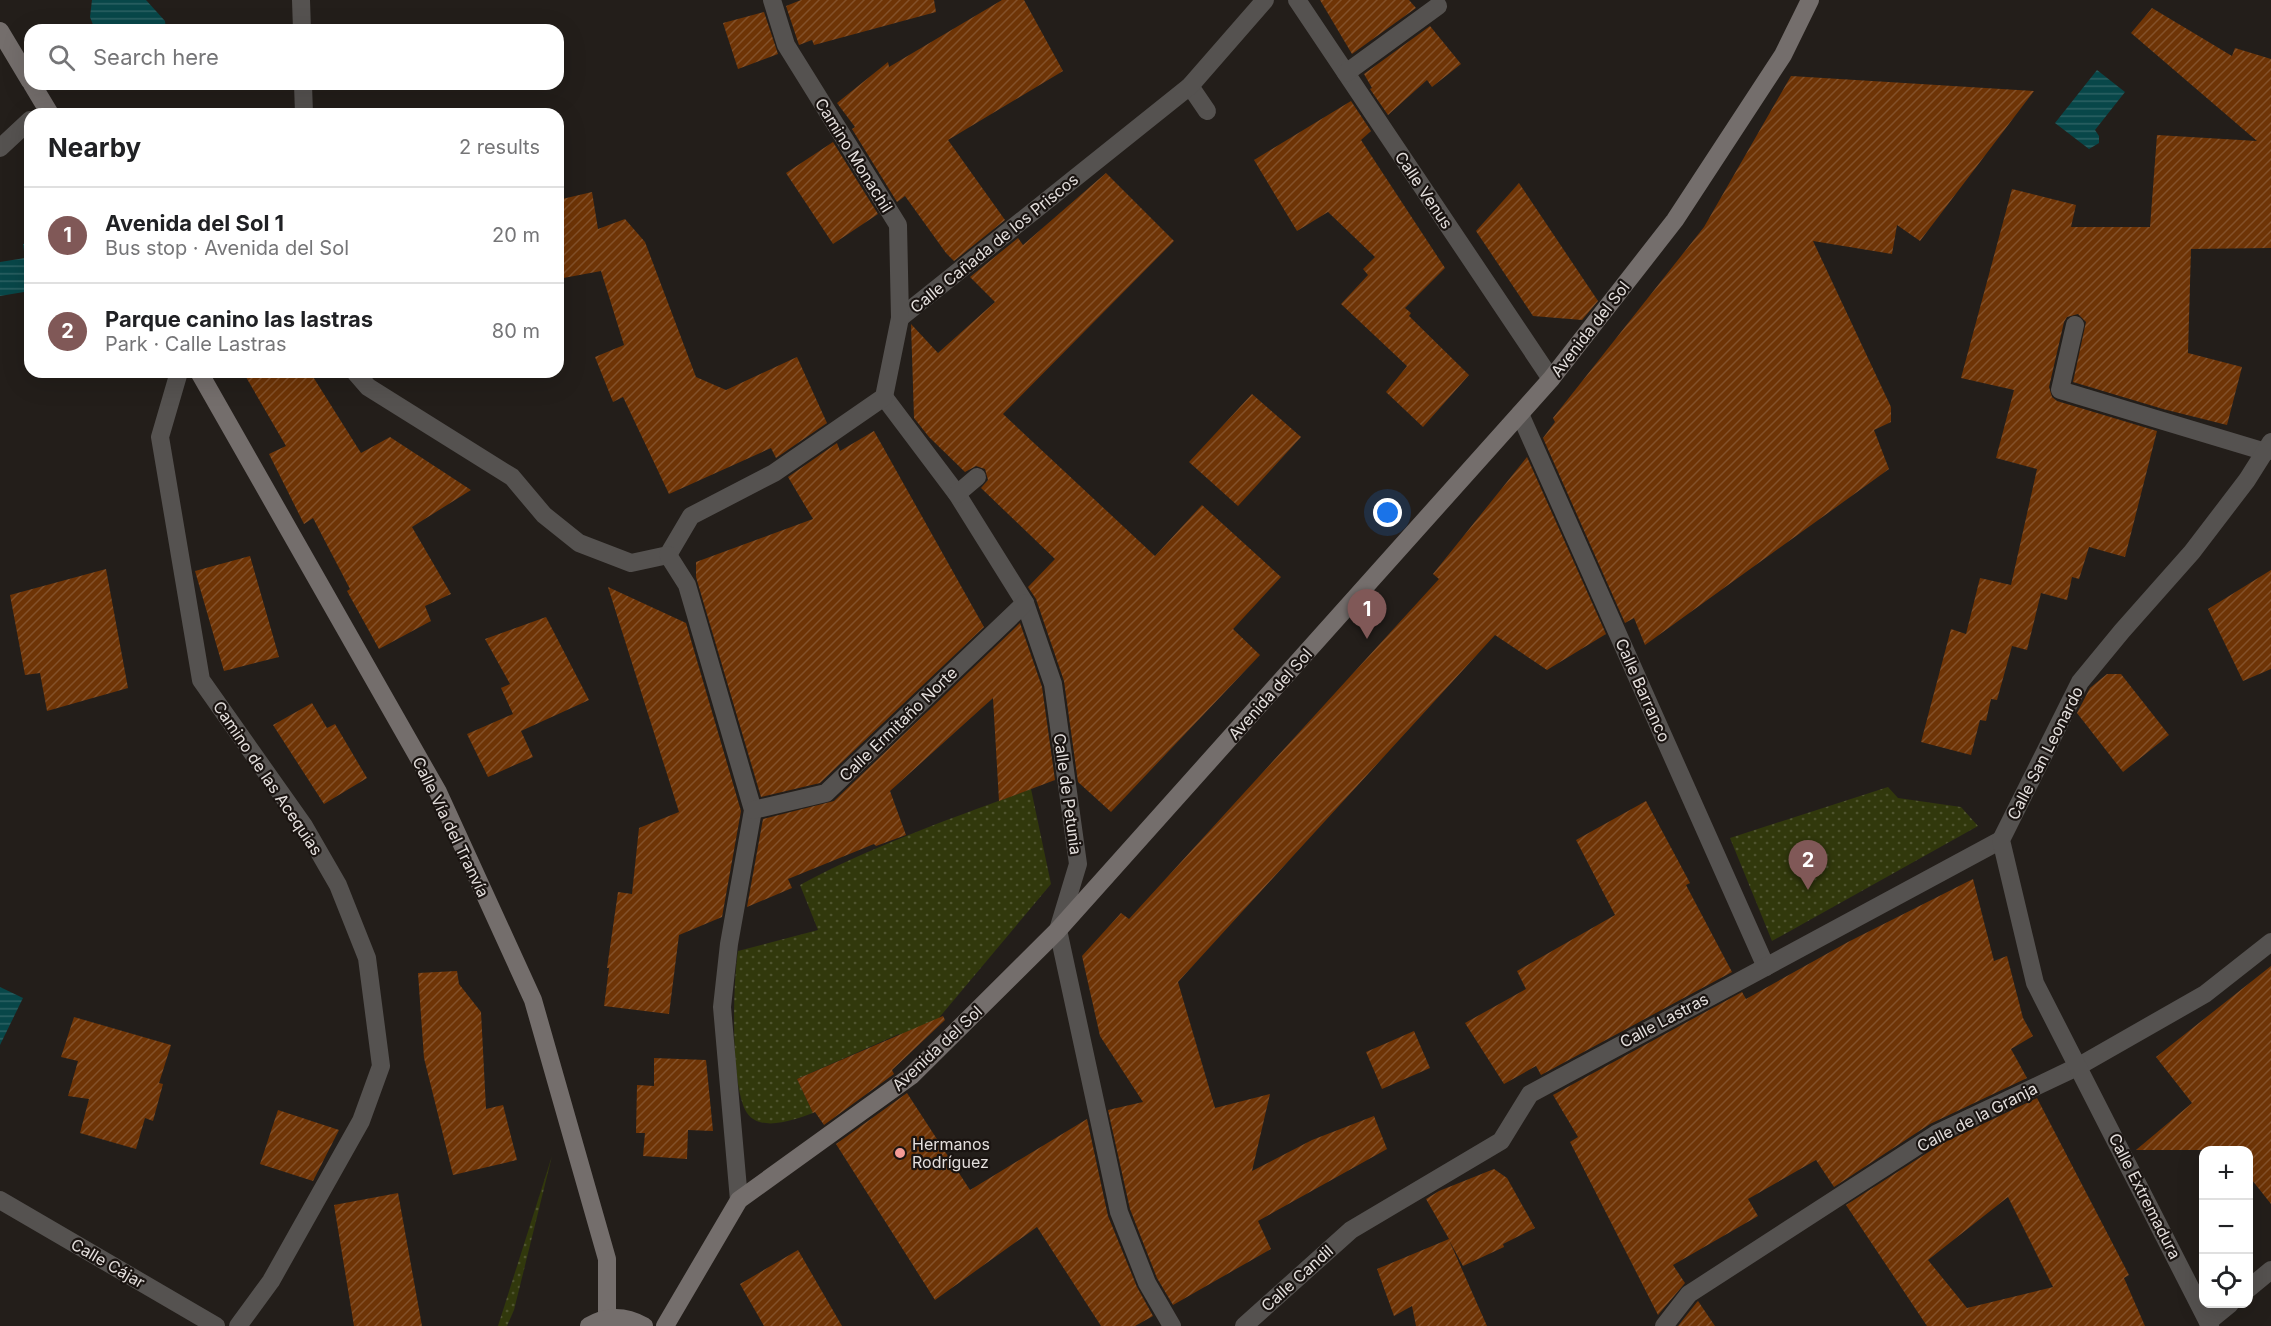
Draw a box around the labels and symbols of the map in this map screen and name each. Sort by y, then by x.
street label: Camino Monachil [811,94,897,216]
street label: Calle Venus [1391,147,1457,233]
street label: Calle Cañada de los Priscos [906,169,1082,317]
street label: Avenida del Sol [1546,277,1634,381]
your location [1373,498,1402,527]
pin: 1 [1348,590,1386,639]
street label: Calle Barranco [1611,635,1675,745]
street label: Avenida del Sol [1224,644,1316,744]
street label: Calle Ermitaño Norte [835,663,961,785]
street label: Calle San Leonardo [2003,683,2087,823]
street label: Camino de las Acequias [209,697,327,859]
street label: Calle de Petunia [1050,732,1086,856]
street label: Calle Vía del Tranvía [408,754,494,900]
pin: 2 [1788,840,1828,890]
street label: Calle Lastras [1616,988,1712,1052]
street label: Avenida del Sol [888,1001,986,1095]
street label: Calle de la Granja [1913,1078,2041,1156]
street label: Calle Extremadura [2105,1130,2185,1262]
place label: Hermanos Rodríguez [912,1134,990,1172]
marker: Hermanos Rodríguez [893,1146,907,1160]
street label: Calle Cájar [68,1234,148,1292]
street label: Calle Candil [1257,1240,1337,1316]

